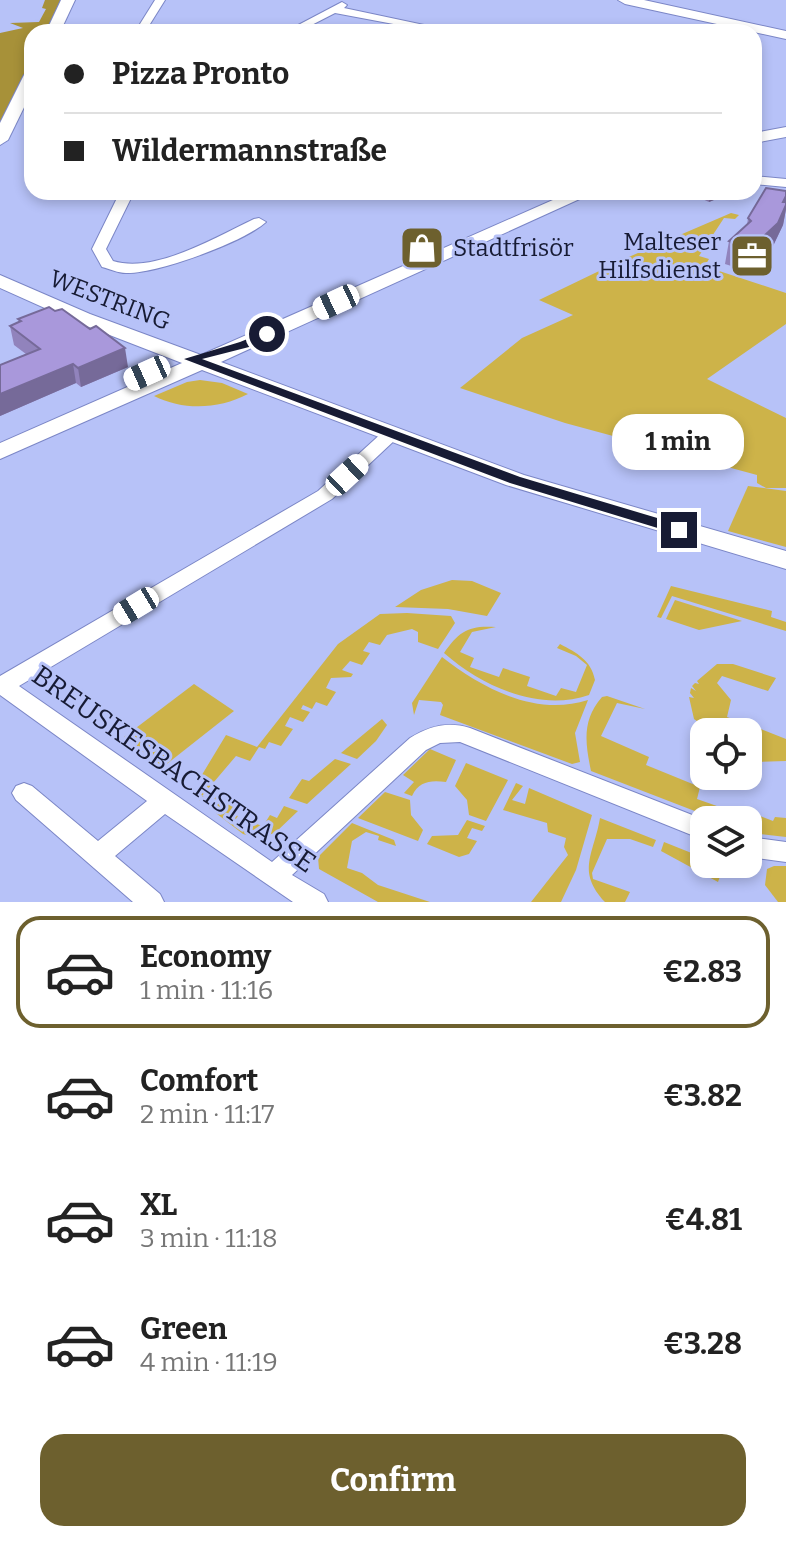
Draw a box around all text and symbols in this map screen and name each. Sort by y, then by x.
text: Pizza Pronto [112,56,289,92]
text: Wildermannstraße [112,133,387,169]
shop icon: Stadtfrisör [398,224,446,272]
place label: Malteser Hilfsdienst [598,228,721,284]
office icon: Malteser Hilfsdienst [728,232,776,280]
place label: Stadtfrisör [453,234,574,262]
street label: WESTRING [46,264,174,336]
car [309,281,363,323]
route start [249,316,285,352]
car [120,352,174,394]
callout: 1 min [613,414,745,470]
text: 1 min [645,426,711,457]
car [321,450,373,500]
route end [661,512,697,548]
car [109,583,163,629]
street label: BREUSKESBACHSTRASSE [26,658,322,880]
map controls [690,718,762,878]
button: locate [690,718,762,790]
button: layers [690,806,762,878]
icon: car [44,936,116,1008]
text: Economy [140,939,271,975]
text: €2.83 [663,954,742,990]
text: 1 min · 11:16 [140,975,273,1006]
icon: car [44,1060,116,1132]
text: Comfort [140,1063,258,1099]
text: €3.82 [663,1078,742,1114]
text: 2 min · 11:17 [140,1099,274,1130]
icon: car [44,1184,116,1256]
text: XL [140,1187,177,1223]
text: €4.81 [665,1202,742,1238]
text: 3 min · 11:18 [140,1223,278,1254]
icon: car [44,1308,116,1380]
text: Green [140,1311,227,1347]
text: €3.28 [663,1326,742,1362]
text: 4 min · 11:19 [140,1347,278,1378]
button: Confirm [40,1434,746,1526]

